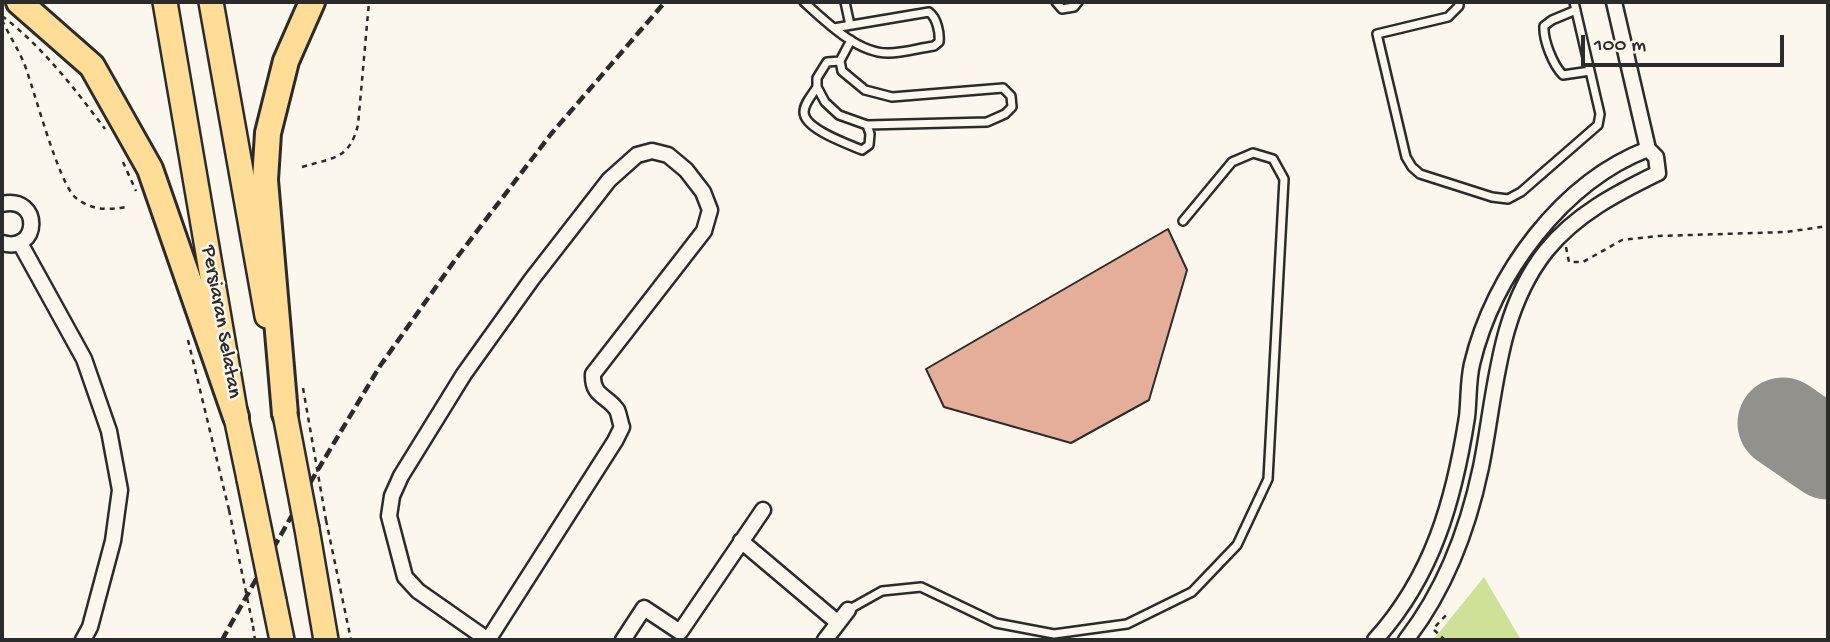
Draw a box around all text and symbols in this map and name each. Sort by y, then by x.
scale bar [1585,21,1788,65]
text: 100 m [1594,34,1646,59]
street label: Persiaran Selatan [194,244,246,400]

